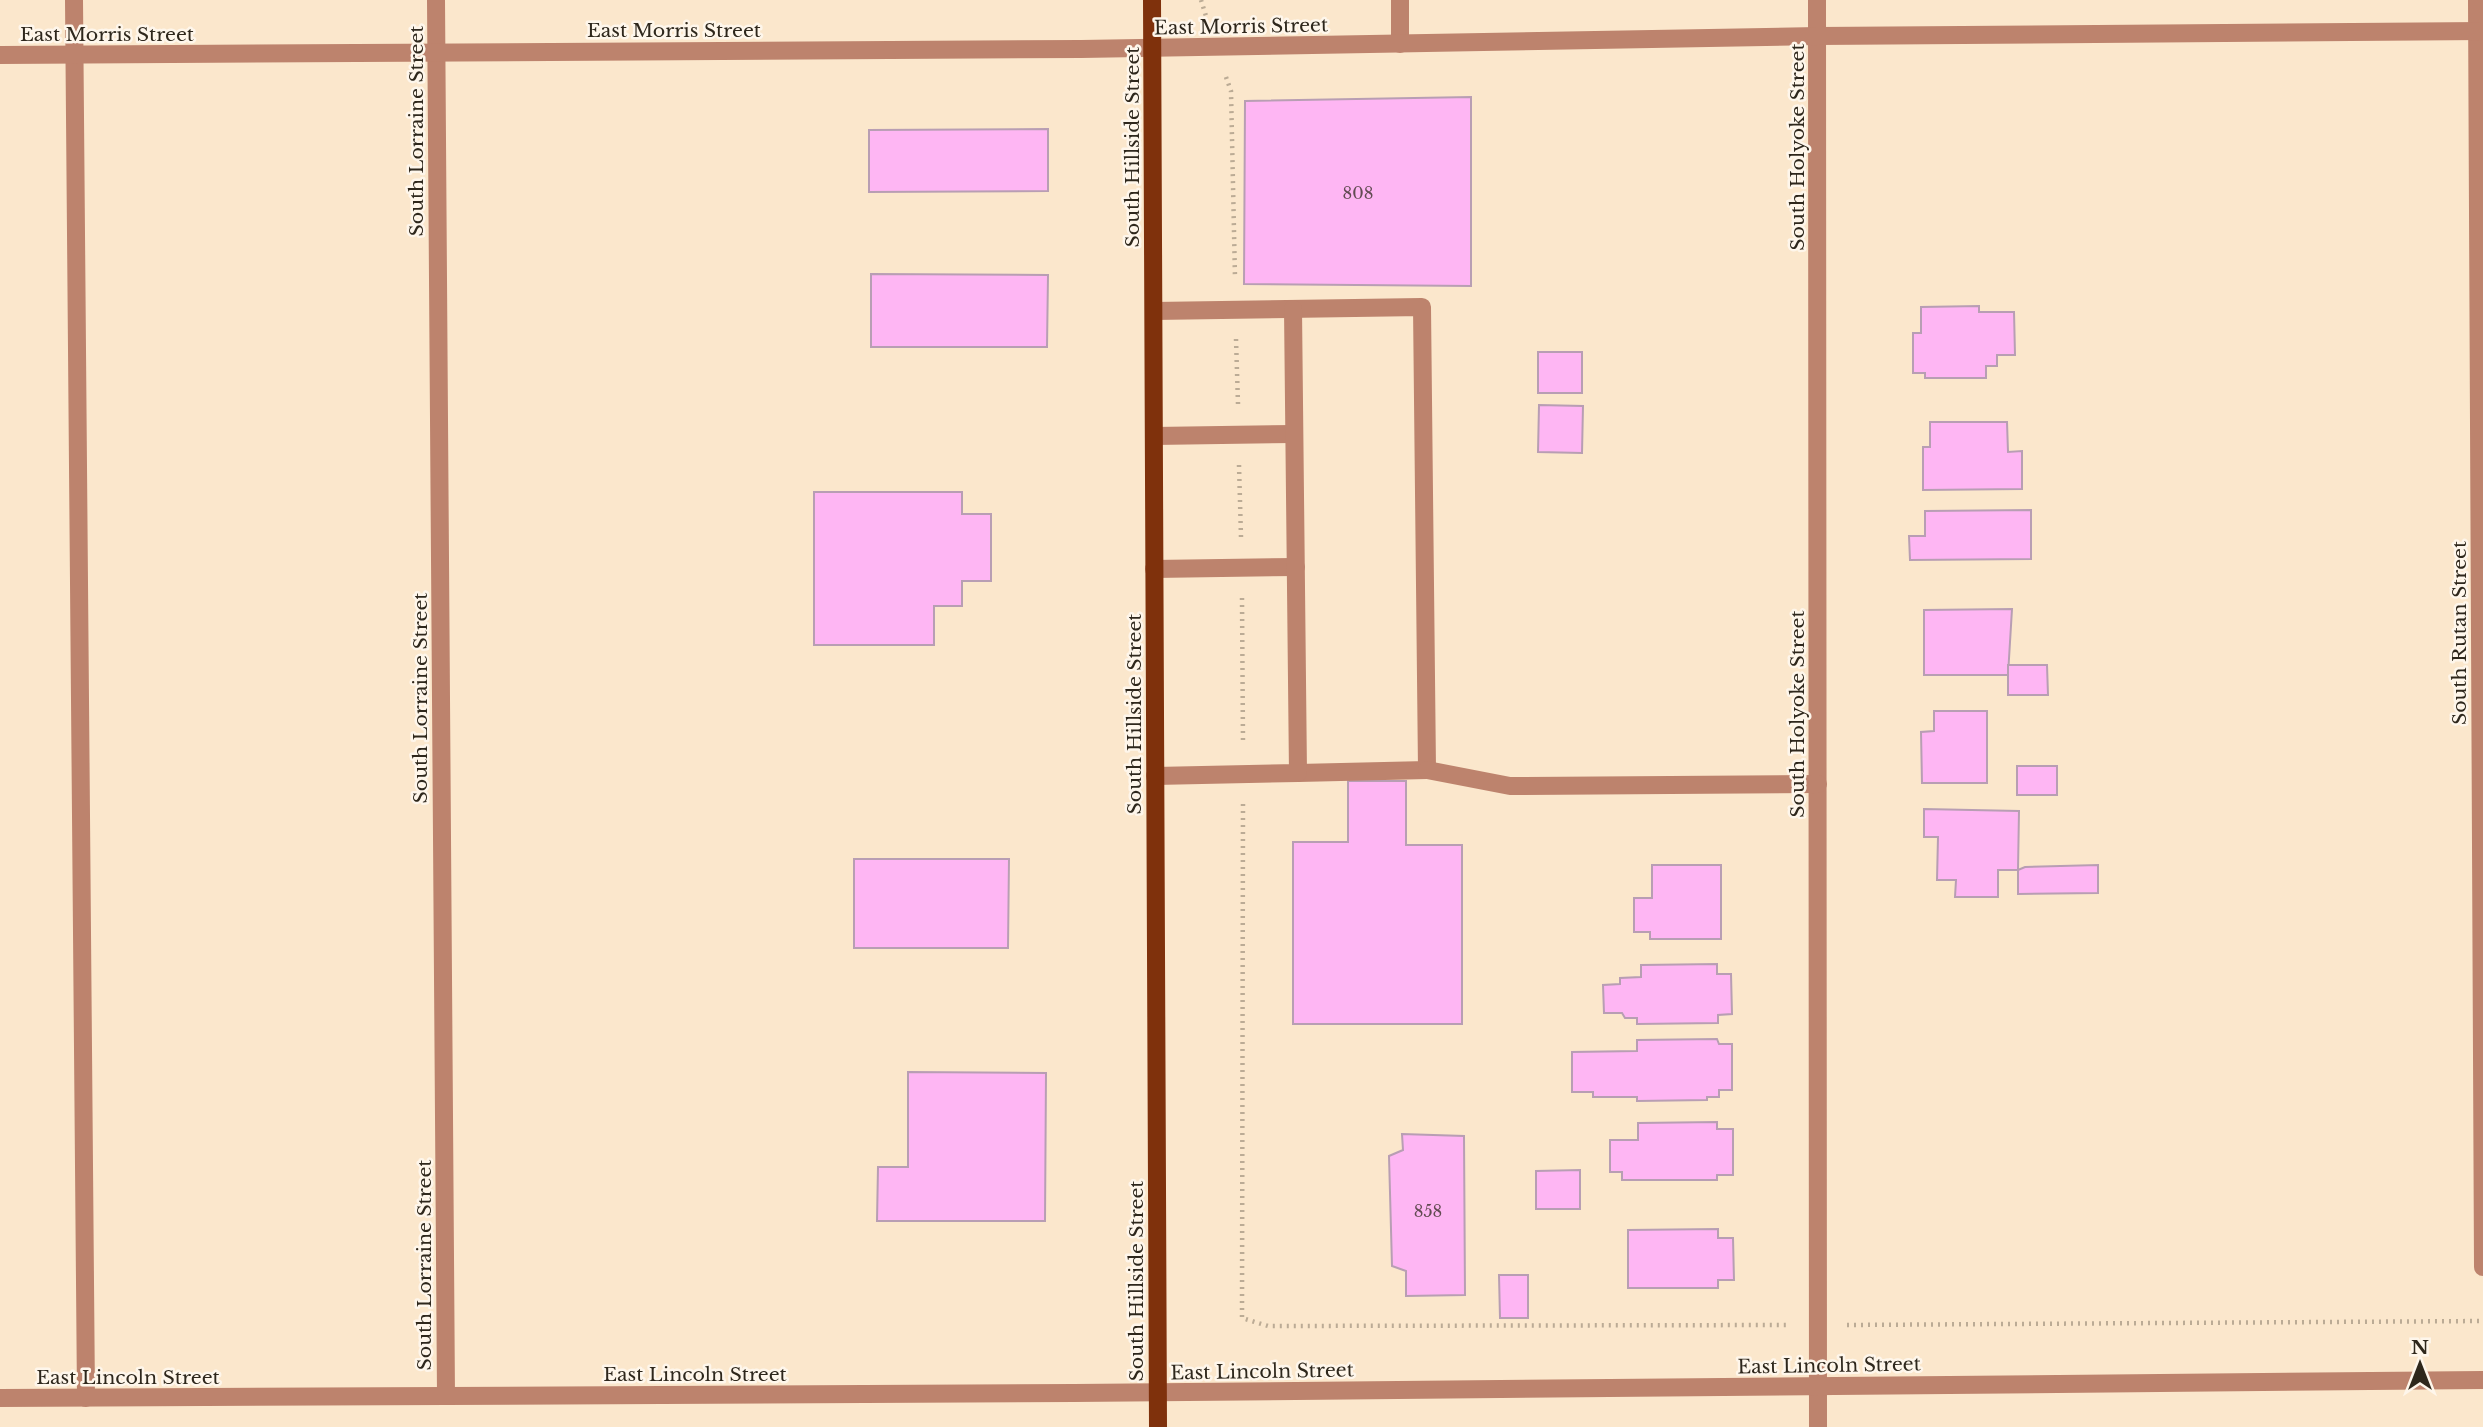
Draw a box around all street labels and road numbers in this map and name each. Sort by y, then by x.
street label: East Morris Street [1154,13,1329,40]
street label: East Morris Street [587,19,762,42]
street label: East Morris Street [20,23,195,46]
street label: South Lorraine Street [405,25,428,237]
street label: South Holyoke Street [1786,43,1809,251]
street label: South Hillside Street [1121,46,1144,247]
street label: South Rutan Street [2448,540,2471,725]
street label: South Lorraine Street [409,592,432,804]
street label: South Holyoke Street [1786,610,1809,818]
street label: South Hillside Street [1123,613,1146,814]
street label: South Lorraine Street [413,1159,436,1371]
street label: South Hillside Street [1125,1180,1148,1381]
street label: East Lincoln Street [1737,1352,1922,1379]
street label: East Lincoln Street [1170,1358,1355,1385]
street label: East Lincoln Street [603,1363,788,1386]
street label: East Lincoln Street [36,1366,221,1389]

